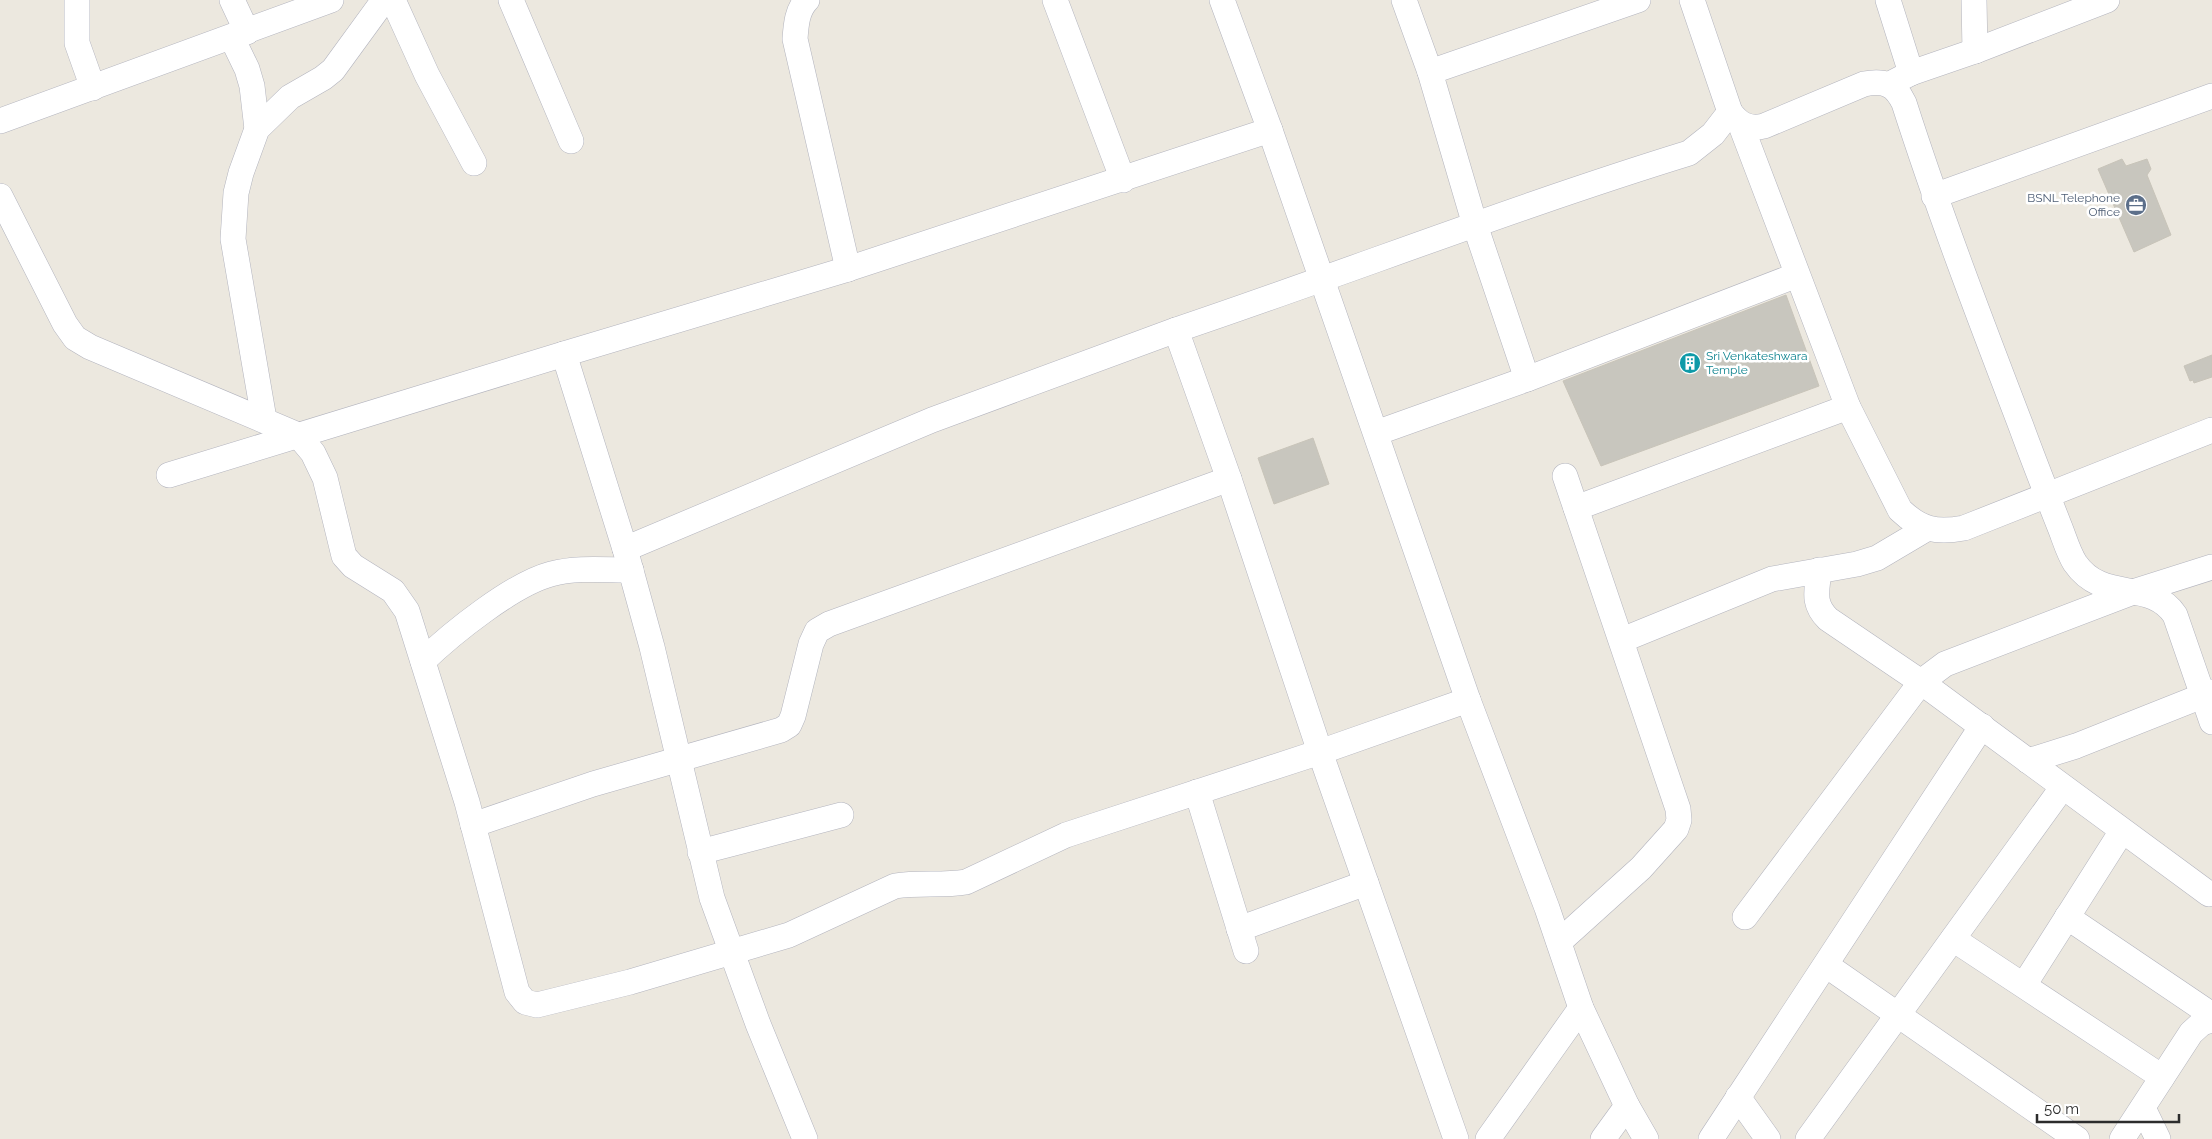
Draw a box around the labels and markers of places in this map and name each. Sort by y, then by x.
place label: BSNL Telephone Office [2027,191,2120,219]
office icon: BSNL Telephone Office [2124,193,2148,217]
place label: Sri Venkateshwara Temple [1706,349,1807,377]
building icon: Sri Venkateshwara Temple [1678,351,1702,375]

